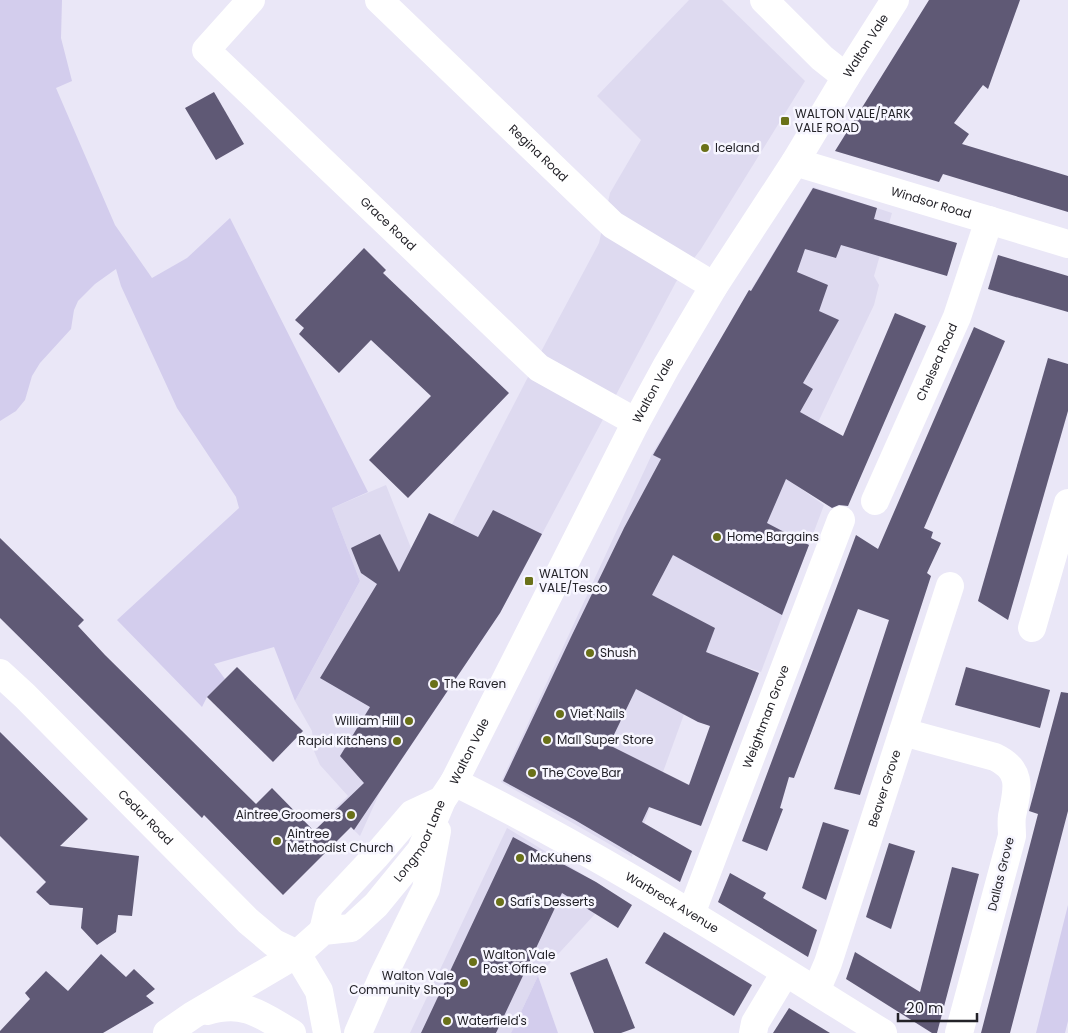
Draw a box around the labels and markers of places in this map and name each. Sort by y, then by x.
place label: WALTON VALE/PARK VALE ROAD [795,105,910,136]
marker: WALTON VALE/PARK VALE ROAD [779,115,791,127]
place label: Iceland [715,139,760,156]
marker: Iceland [699,142,711,154]
place label: Home Bargains [727,528,819,545]
marker: Home Bargains [711,531,723,543]
place label: WALTON VALE/Tesco [539,565,608,596]
marker: WALTON VALE/Tesco [523,575,535,587]
place label: Shush [600,644,636,661]
marker: Shush [584,647,596,659]
place label: The Raven [444,675,506,692]
marker: The Raven [428,678,440,690]
place label: Viet Nails [570,705,625,722]
marker: Viet Nails [554,708,566,720]
place label: William Hill [335,712,399,729]
marker: William Hill [403,715,415,727]
place label: Mall Super Store [557,731,654,748]
place label: Rapid Kitchens [298,732,387,749]
marker: Mall Super Store [541,734,553,746]
marker: Rapid Kitchens [391,735,403,747]
place label: The Cove Bar [542,764,622,781]
marker: The Cove Bar [526,767,538,779]
place label: Aintree Groomers [236,806,341,823]
marker: Aintree Groomers [345,809,357,821]
place label: Aintree Methodist Church [287,825,393,856]
marker: Aintree Methodist Church [271,835,283,847]
place label: McKuhens [530,849,592,866]
marker: McKuhens [514,852,526,864]
place label: Safi's Desserts [510,893,594,910]
marker: Safi's Desserts [494,896,506,908]
place label: Walton Vale Post Office [483,946,555,977]
marker: Walton Vale Post Office [467,956,479,968]
place label: Walton Vale Community Shop [349,967,454,998]
marker: Walton Vale Community Shop [458,977,470,989]
place label: Waterfield's [457,1012,527,1029]
marker: Waterfield's [441,1015,453,1027]

